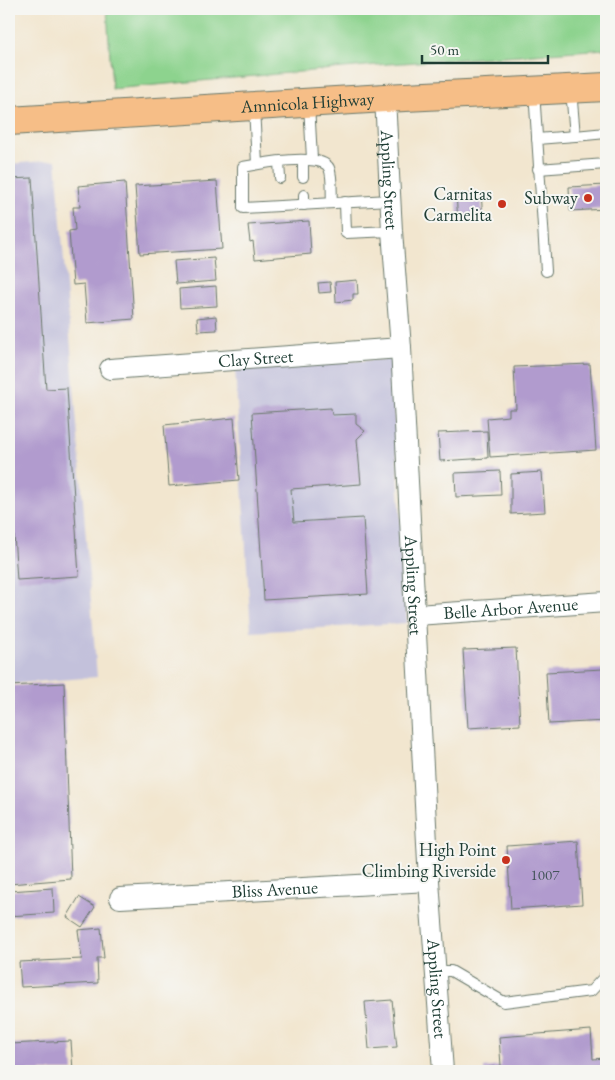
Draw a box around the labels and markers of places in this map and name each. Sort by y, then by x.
place label: Carnitas Carmelita [423,182,493,226]
place label: Subway [524,186,578,209]
marker: Subway [582,192,594,204]
marker: Carnitas Carmelita [496,198,508,210]
place label: High Point Climbing Riverside [362,838,496,882]
marker: High Point Climbing Riverside [500,854,512,866]

